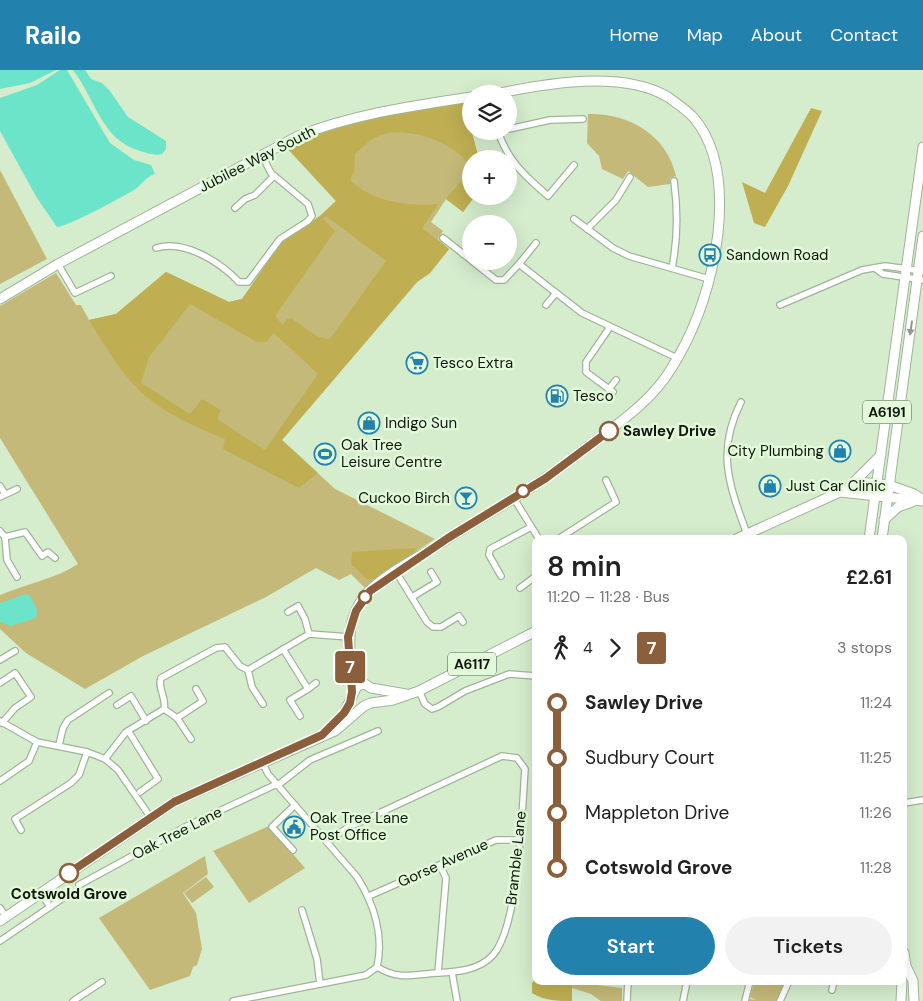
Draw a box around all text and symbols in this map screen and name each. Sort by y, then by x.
text: Railo [25,20,81,51]
text: Home [609,23,659,47]
text: Map [687,23,723,47]
text: About [751,23,802,47]
text: Contact [830,23,898,47]
map controls [462,85,517,270]
button: layers [462,85,517,140]
street label: Jubilee Way South [195,121,319,197]
button: + [462,150,517,205]
button: − [462,215,517,270]
bus stop icon: Sandown Road [698,243,722,267]
place label: Sandown Road [726,245,828,265]
one-way arrow [907,320,915,336]
supermarket icon: Tesco Extra [405,351,429,375]
place label: Tesco Extra [433,353,513,373]
fuel station icon: Tesco [545,384,569,408]
place label: Tesco [573,386,614,406]
road number: A6191 [863,401,911,424]
shop icon: Indigo Sun [357,411,381,435]
place label: Indigo Sun [385,413,457,433]
marker: Sawley Drive [599,421,619,441]
place label: Sawley Drive [623,421,716,441]
place label: Oak Tree Leisure Centre [341,435,442,472]
shop icon: City Plumbing [828,439,852,463]
place label: City Plumbing [727,441,824,461]
sports icon: Oak Tree Leisure Centre [313,442,337,466]
shop icon: Just Car Clinic [758,474,782,498]
place label: Just Car Clinic [786,476,886,496]
unlabelled marker [516,484,530,498]
bar icon: Cuckoo Birch [454,486,478,510]
place label: Cuckoo Birch [358,488,450,508]
text: 8 min [547,548,622,585]
text: £2.61 [846,565,892,590]
text: 11:20 – 11:28 · Bus [547,586,670,607]
unlabelled marker [358,590,372,604]
icon: walk [547,634,575,662]
icon: forward [601,634,629,662]
text: 7 [647,636,656,660]
text: 4 [583,637,593,658]
text: 3 stops [837,637,892,658]
line badge: 7 [334,651,366,683]
road number: A6117 [448,652,496,676]
text: 7 [345,655,355,679]
text: Sawley Drive [585,690,703,715]
text: 11:24 [860,692,892,713]
text: Sudbury Court [585,745,715,770]
text: 11:25 [860,747,892,768]
text: Mappleton Drive [585,800,729,825]
street label: Oak Tree Lane [129,802,225,864]
text: 11:26 [860,802,892,823]
place label: Oak Tree Lane Post Office [310,808,408,845]
street label: Bramble Lane [501,810,531,906]
public building icon: Oak Tree Lane Post Office [282,815,306,839]
street label: Gorse Avenue [395,834,491,892]
text: Cotswold Grove [585,855,732,880]
text: 11:28 [860,857,892,878]
marker: Cotswold Grove [59,863,79,883]
place label: Cotswold Grove [11,884,127,904]
button: Start [547,917,715,975]
button: Tickets [725,917,892,975]

